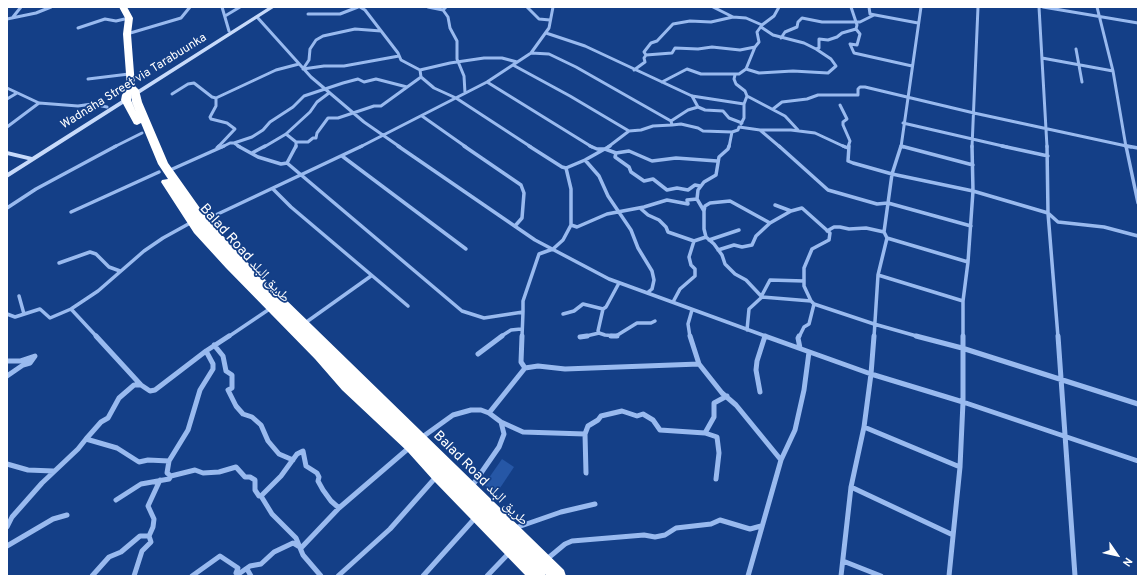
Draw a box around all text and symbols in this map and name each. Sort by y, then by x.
street label: Wadnaha Street via Tarabuunka [58,31,210,133]
street label: Balad Road طريق البلد [195,201,293,307]
street label: Balad Road طريق البلد [429,428,531,530]
north arrow [1097,535,1137,575]
text: N [1119,555,1135,569]

